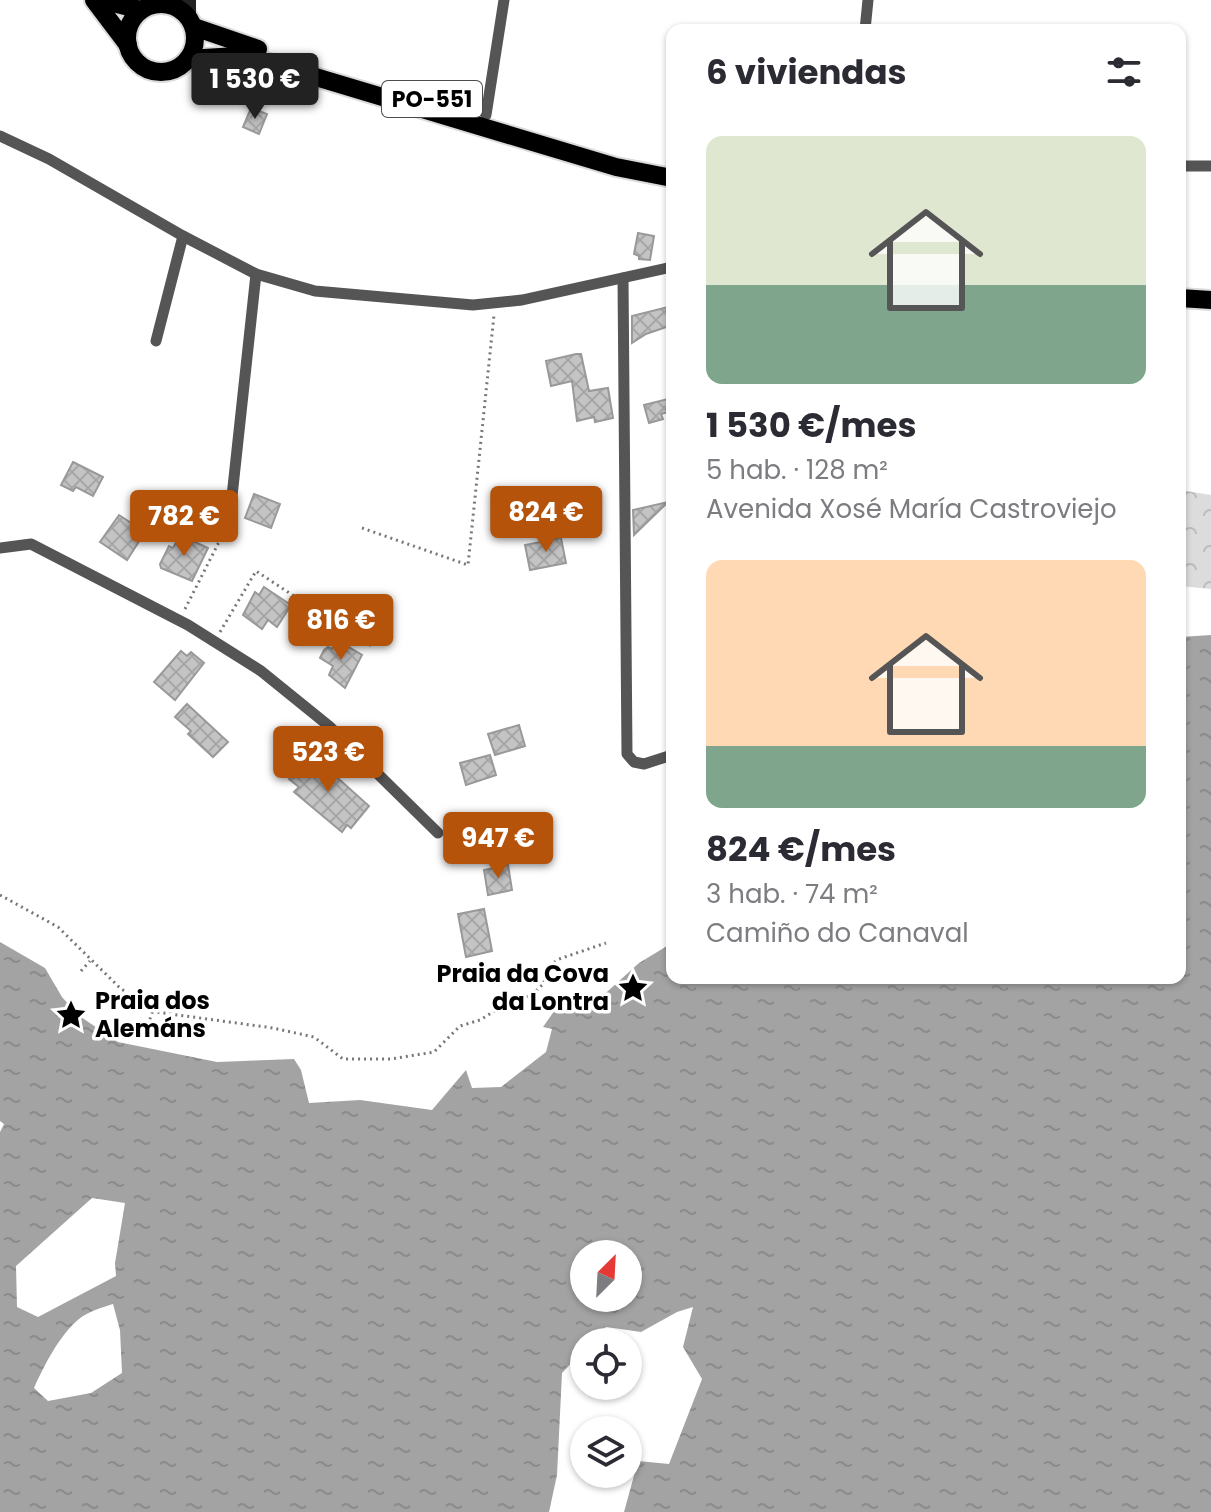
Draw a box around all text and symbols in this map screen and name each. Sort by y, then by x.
text: 6 viviendas [706,48,907,96]
icon: filters [1102,50,1146,94]
pin: 1 530 € [181,53,329,121]
text: 1 530 € [209,61,301,97]
road number: PO-551 [382,81,482,117]
icon: home [854,188,998,332]
text: 1 530 €/mes [706,401,916,449]
text: 5 hab. · 128 m² [706,452,888,488]
pin: 824 € [490,486,602,554]
pin: 782 € [128,490,240,558]
text: Avenida Xosé María Castroviejo [706,491,1117,527]
text: 824 € [508,494,584,530]
text: 782 € [148,498,220,534]
pin: 816 € [285,594,397,662]
text: 816 € [306,602,376,638]
icon: home [854,612,998,756]
pin: 523 € [272,726,384,794]
text: 523 € [291,734,365,770]
pin: 947 € [442,812,554,880]
text: 947 € [461,820,535,856]
text: 824 €/mes [706,825,896,873]
text: 3 hab. · 74 m² [706,876,878,912]
text: Camiño do Canaval [706,915,969,951]
place label: Praia da Cova da Lontra [436,957,609,1018]
place icon: Praia da Cova da Lontra [616,971,650,1005]
place label: Praia dos Alemáns [95,984,210,1045]
place icon: Praia dos Alemáns [54,998,88,1032]
north arrow [570,1240,642,1312]
map controls [570,1240,642,1488]
button: locate [570,1328,642,1400]
button: layers [570,1416,642,1488]

